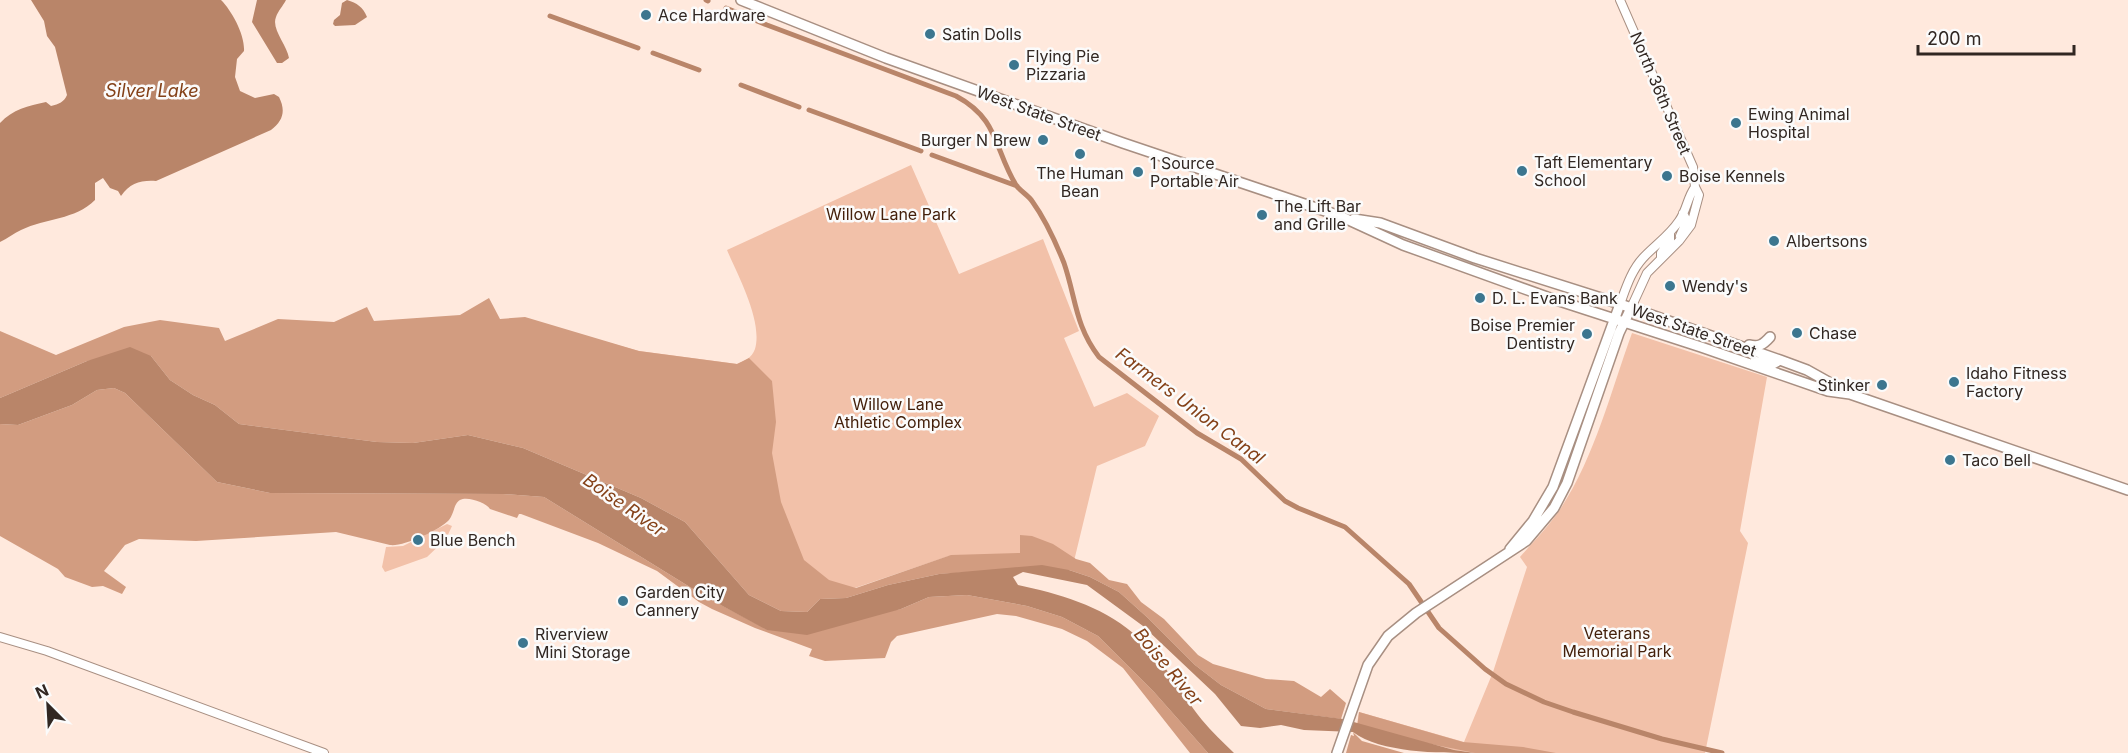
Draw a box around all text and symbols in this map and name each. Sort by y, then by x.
place label: Ace Hardware [658,5,766,25]
marker: Ace Hardware [639,8,653,22]
scale bar [1918,18,2074,56]
place label: Satin Dolls [942,24,1022,44]
marker: Satin Dolls [923,27,937,41]
text: 200 m [1927,28,1982,49]
street label: North 36th Street [1626,29,1696,157]
place label: Flying Pie Pizzaria [1026,46,1099,84]
marker: Flying Pie Pizzaria [1007,58,1021,72]
water label: Silver Lake [105,80,199,101]
street label: West State Street [974,81,1104,145]
place label: Ewing Animal Hospital [1748,104,1850,142]
marker: Ewing Animal Hospital [1729,116,1743,130]
place label: Burger N Brew [921,130,1031,150]
marker: Burger N Brew [1036,133,1050,147]
marker: The Human Bean [1073,147,1087,161]
place label: Taft Elementary School [1534,152,1652,190]
place label: 1 Source Portable Air [1150,153,1239,191]
place label: The Human Bean [1036,163,1124,201]
marker: Taft Elementary School [1515,164,1529,178]
marker: 1 Source Portable Air [1131,165,1145,179]
place label: Boise Kennels [1679,166,1785,186]
marker: Boise Kennels [1660,169,1674,183]
place label: The Lift Bar and Grille [1274,196,1361,234]
park label: Willow Lane Park [826,204,956,224]
marker: The Lift Bar and Grille [1255,208,1269,222]
place label: Albertsons [1786,231,1867,251]
marker: Albertsons [1767,234,1781,248]
place label: Wendy's [1682,276,1748,296]
marker: Wendy's [1663,279,1677,293]
place label: D. L. Evans Bank [1492,288,1618,308]
marker: D. L. Evans Bank [1473,291,1487,305]
street label: West State Street [1629,299,1759,361]
place label: Boise Premier Dentistry [1470,315,1575,353]
place label: Chase [1809,323,1857,343]
marker: Chase [1790,326,1804,340]
marker: Boise Premier Dentistry [1580,327,1594,341]
water label: Farmers Union Canal [1112,343,1269,469]
place label: Idaho Fitness Factory [1966,363,2067,401]
place label: Stinker [1817,375,1870,395]
marker: Idaho Fitness Factory [1947,375,1961,389]
marker: Stinker [1875,378,1889,392]
park label: Willow Lane Athletic Complex [834,394,962,432]
place label: Taco Bell [1962,450,2031,470]
marker: Taco Bell [1943,453,1957,467]
water label: Boise River [579,469,670,541]
place label: Blue Bench [430,530,515,550]
marker: Blue Bench [411,533,425,547]
place label: Garden City Cannery [635,582,725,620]
marker: Garden City Cannery [616,594,630,608]
park label: Veterans Memorial Park [1562,623,1672,661]
place label: Riverview Mini Storage [535,624,630,662]
water label: Boise River [1130,624,1208,711]
marker: Riverview Mini Storage [516,636,530,650]
north arrow [18,675,78,735]
text: N [32,680,52,703]

